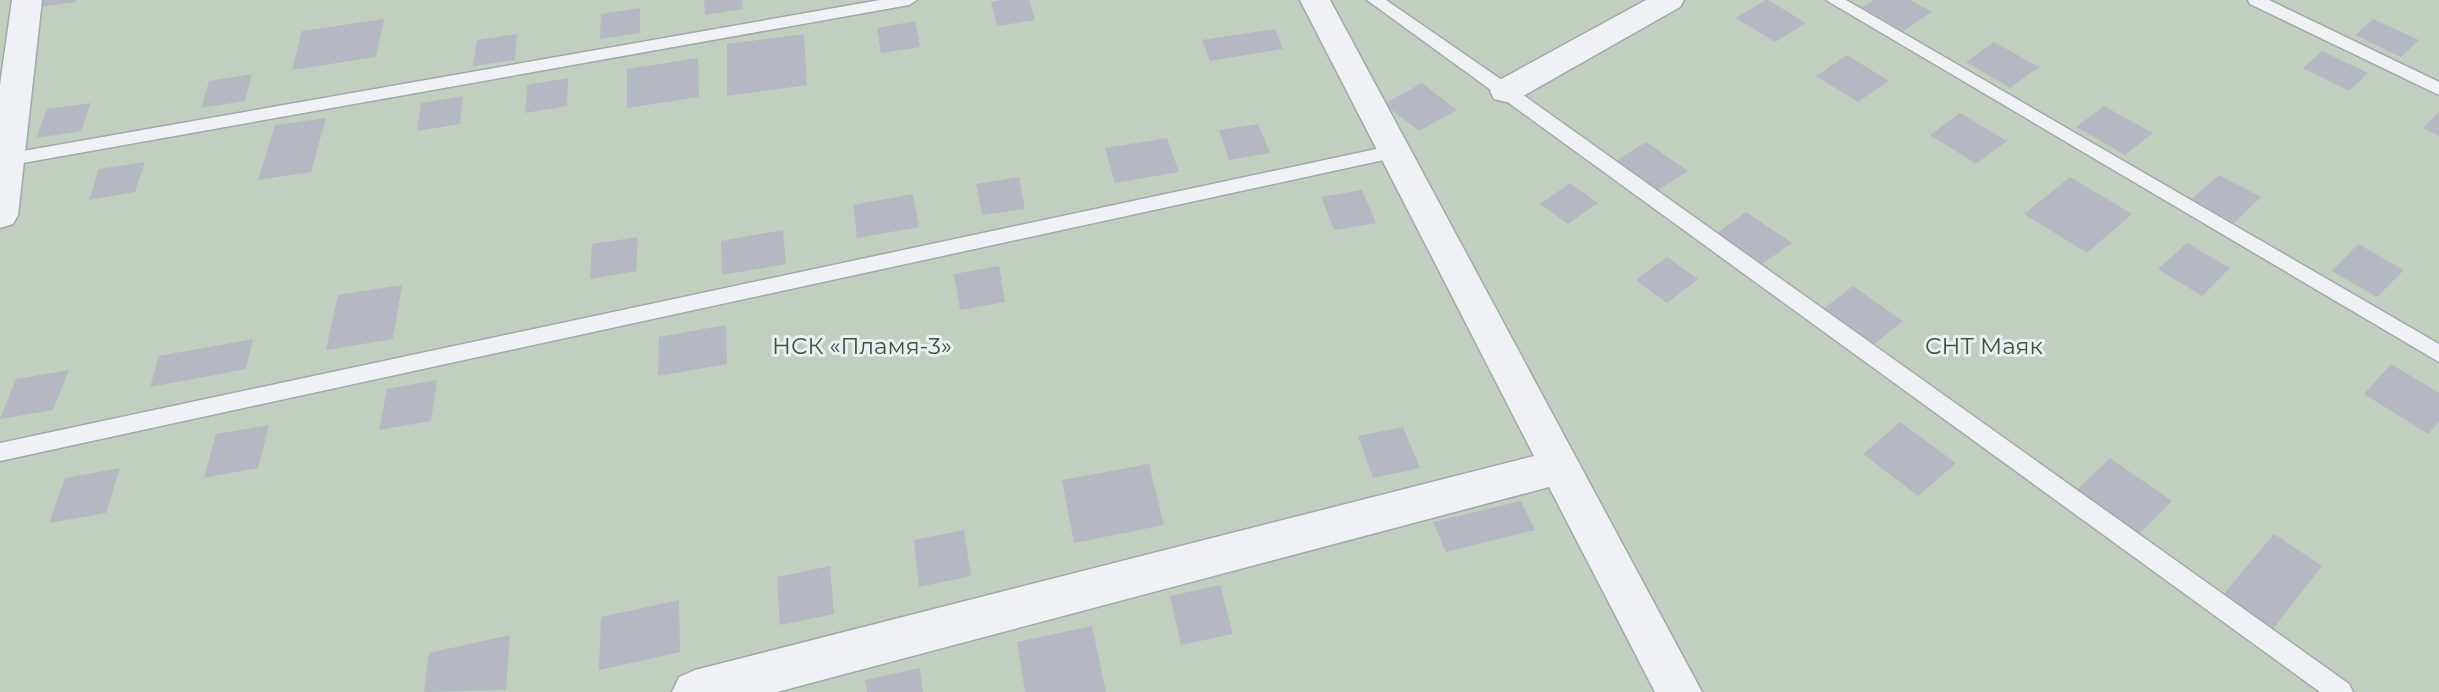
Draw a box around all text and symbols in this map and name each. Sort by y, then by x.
park label: НСК «Пламя-3» [772,332,952,360]
park label: СНТ Маяк [1925,332,2044,360]

